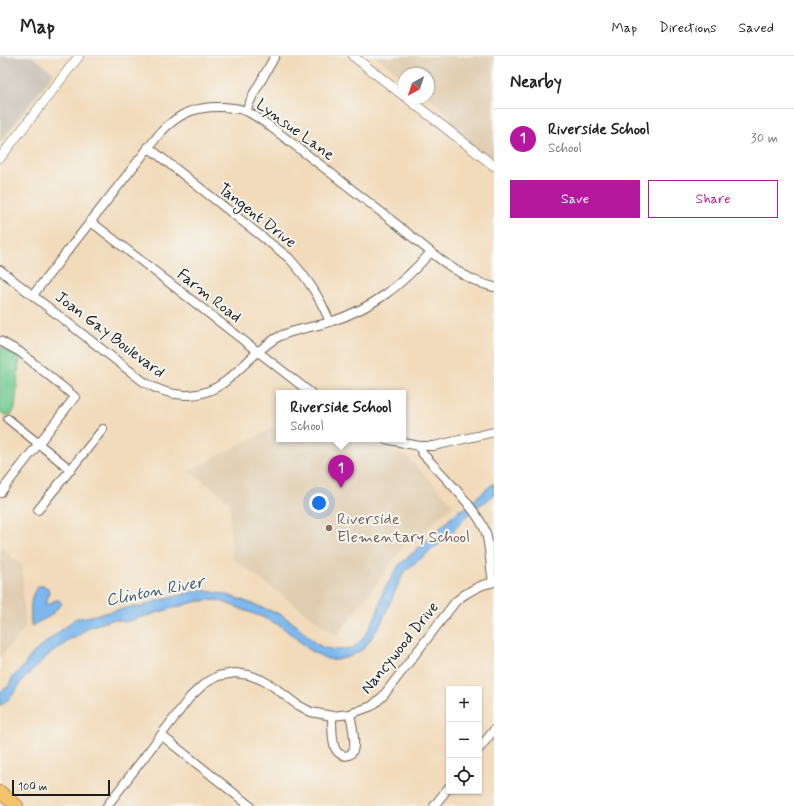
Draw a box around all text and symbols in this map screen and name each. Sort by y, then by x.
text: Map [20,15,55,40]
text: Map [611,19,637,37]
text: Directions [659,19,717,37]
text: Saved [739,19,774,37]
north arrow [398,68,434,104]
text: Nearby [510,71,562,93]
street label: Lynsue Lane [252,94,338,166]
text: Riverside School [548,120,650,140]
text: 1 [520,130,526,147]
text: 30 m [751,130,778,147]
text: School [548,140,582,157]
street label: Tangent Drive [213,179,301,254]
button: Save [510,180,640,218]
button: Share [648,180,778,218]
street label: Farm Road [172,264,246,328]
street label: Joan Gay Boulevard [51,287,169,383]
popup [276,390,406,442]
text: Riverside School [290,398,392,418]
text: School [290,418,324,435]
pin: 1 [328,455,354,488]
your location [309,493,329,513]
place label: Riverside Elementary School [337,509,470,548]
marker: Riverside Elementary School [324,523,334,533]
water label: Clinton River [104,570,209,611]
street label: Nancywood Drive [356,597,444,699]
map controls [446,686,482,794]
button: + [446,686,482,722]
button: − [446,722,482,758]
button: locate [446,758,482,794]
scale bar [12,778,110,797]
text: 100 m [18,780,48,794]

